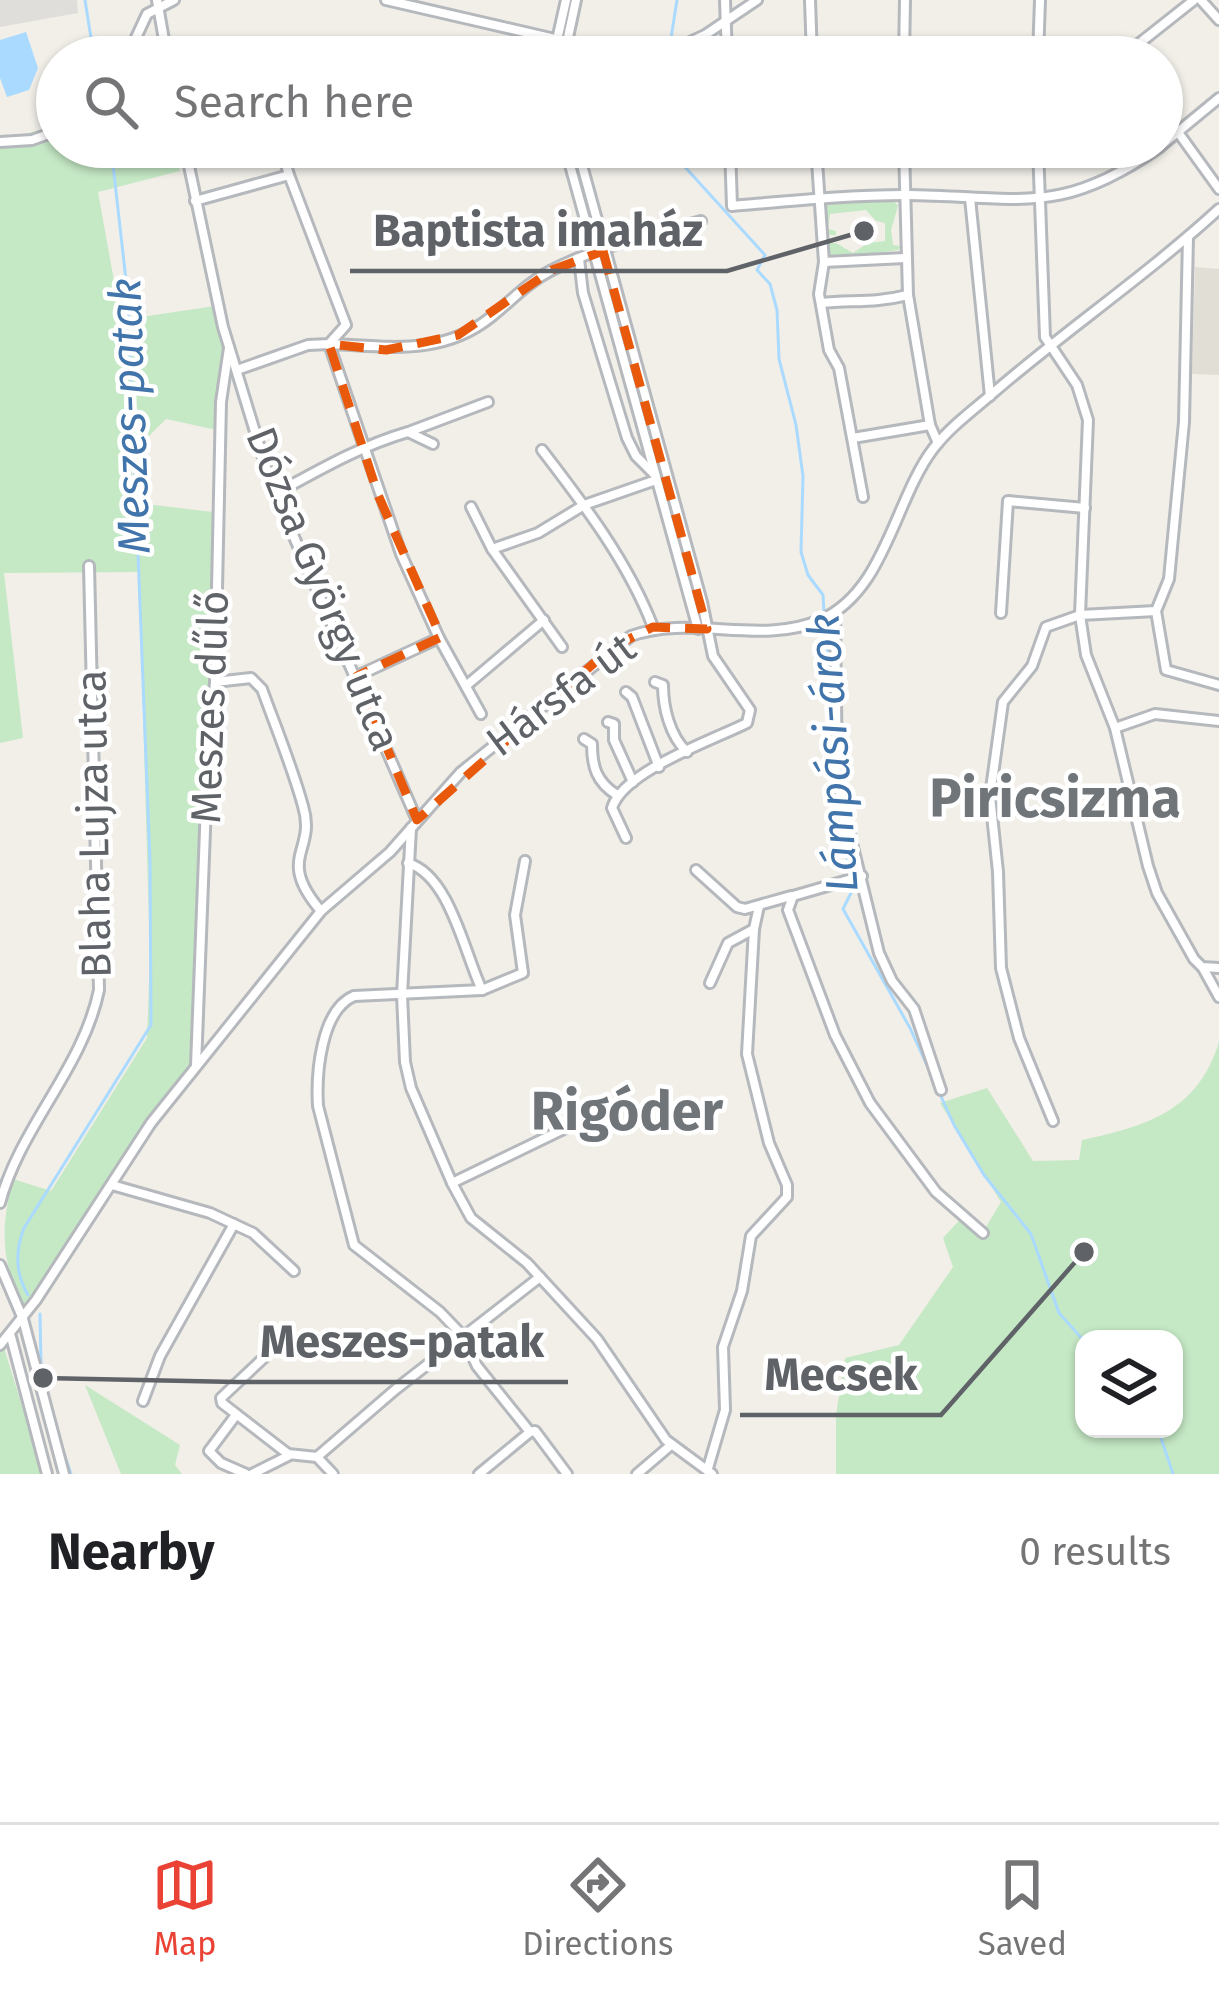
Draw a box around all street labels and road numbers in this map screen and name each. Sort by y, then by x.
street label: Dózsa György utca [235,420,411,758]
street label: Meszes dűlő [181,590,239,824]
street label: Hársfa út [477,622,646,767]
street label: Blaha Lujza utca [66,669,122,979]

